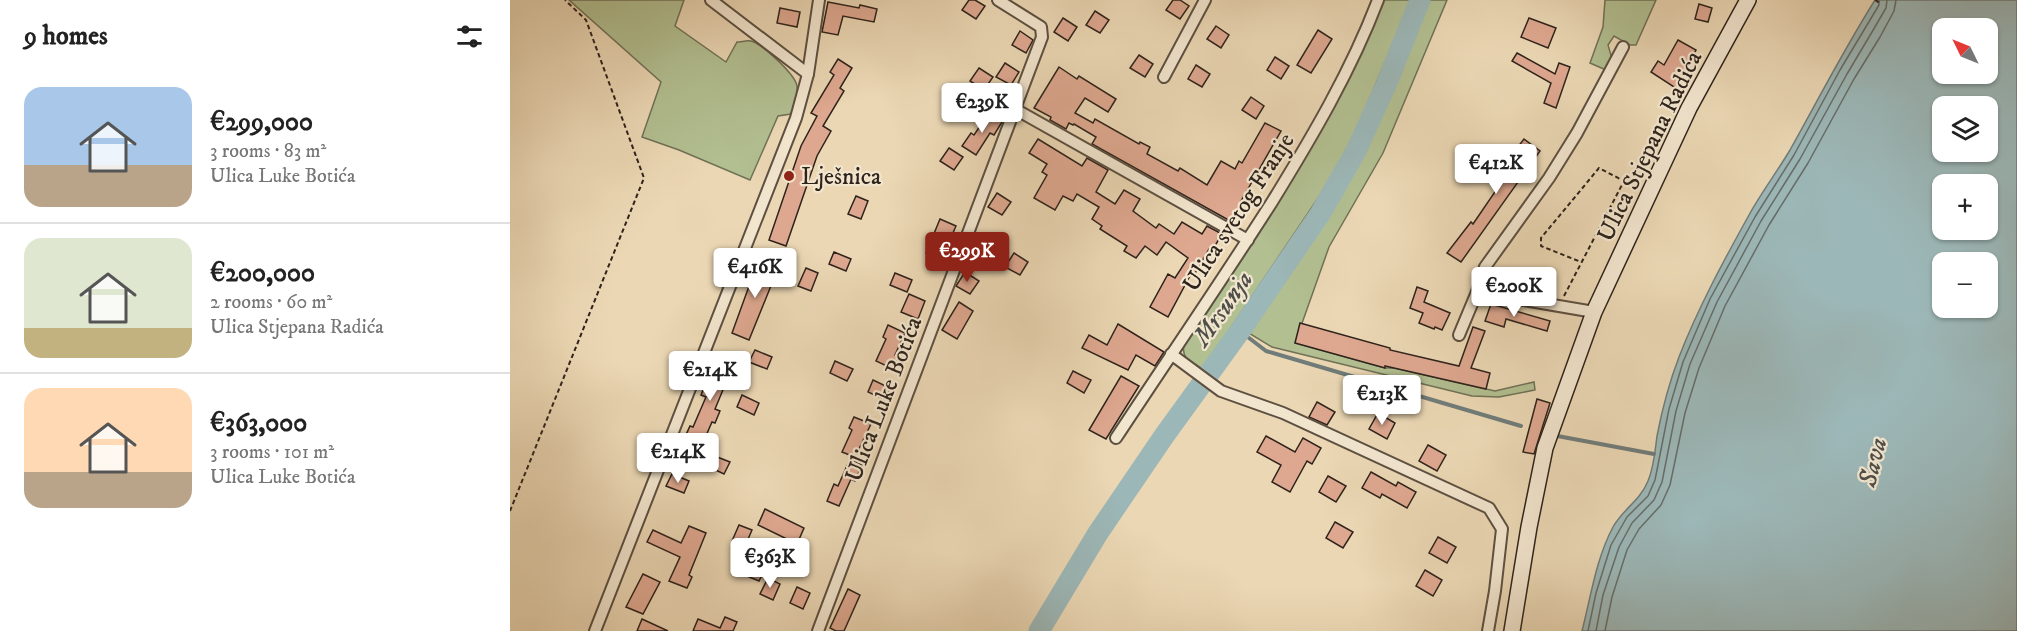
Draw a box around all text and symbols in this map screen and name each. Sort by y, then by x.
north arrow [1932,18,1998,84]
map controls [1932,18,1998,318]
text: 9 homes [24,20,108,53]
icon: filters [453,20,486,53]
street label: Ulica Stjepana Radića [1591,45,1709,247]
pin: €239K [940,83,1024,134]
text: €239K [955,90,1009,115]
button: layers [1932,96,1998,162]
text: €299,000 [210,106,313,139]
icon: home [72,111,144,183]
street label: Ulica svetog Franje [1176,128,1301,298]
text: 3 rooms · 83 m² [210,139,326,164]
pin: €412K [1454,144,1538,195]
text: €412K [1469,151,1523,176]
place label: Lješnica [801,162,882,192]
text: Ulica Luke Botića [210,164,355,189]
marker: Lješnica [782,169,796,183]
button: + [1932,174,1998,240]
pin: €299K [925,232,1009,283]
text: €299K [939,239,995,264]
pin: €416K [713,248,797,299]
button: − [1932,252,1998,318]
text: €416K [728,255,782,280]
text: €200,000 [210,257,315,290]
icon: home [72,262,144,334]
water label: Mrsunja [1184,265,1261,355]
pin: €200K [1472,267,1556,318]
text: €200K [1485,274,1543,299]
text: 2 rooms · 60 m² [210,290,332,315]
street label: Ulica Luke Botića [839,312,930,486]
text: Ulica Stjepana Radića [210,315,384,340]
pin: €214K [668,351,752,402]
text: €214K [683,358,737,383]
pin: €213K [1340,375,1424,426]
text: €213K [1357,382,1407,407]
text: €363,000 [210,407,307,440]
icon: home [72,412,144,484]
pin: €214K [636,433,720,484]
water label: Sava [1851,434,1895,492]
text: 3 rooms · 101 m² [210,440,334,465]
text: €214K [651,440,705,465]
text: Ulica Luke Botića [210,465,355,490]
pin: €363K [728,538,812,589]
text: €363K [744,545,796,570]

